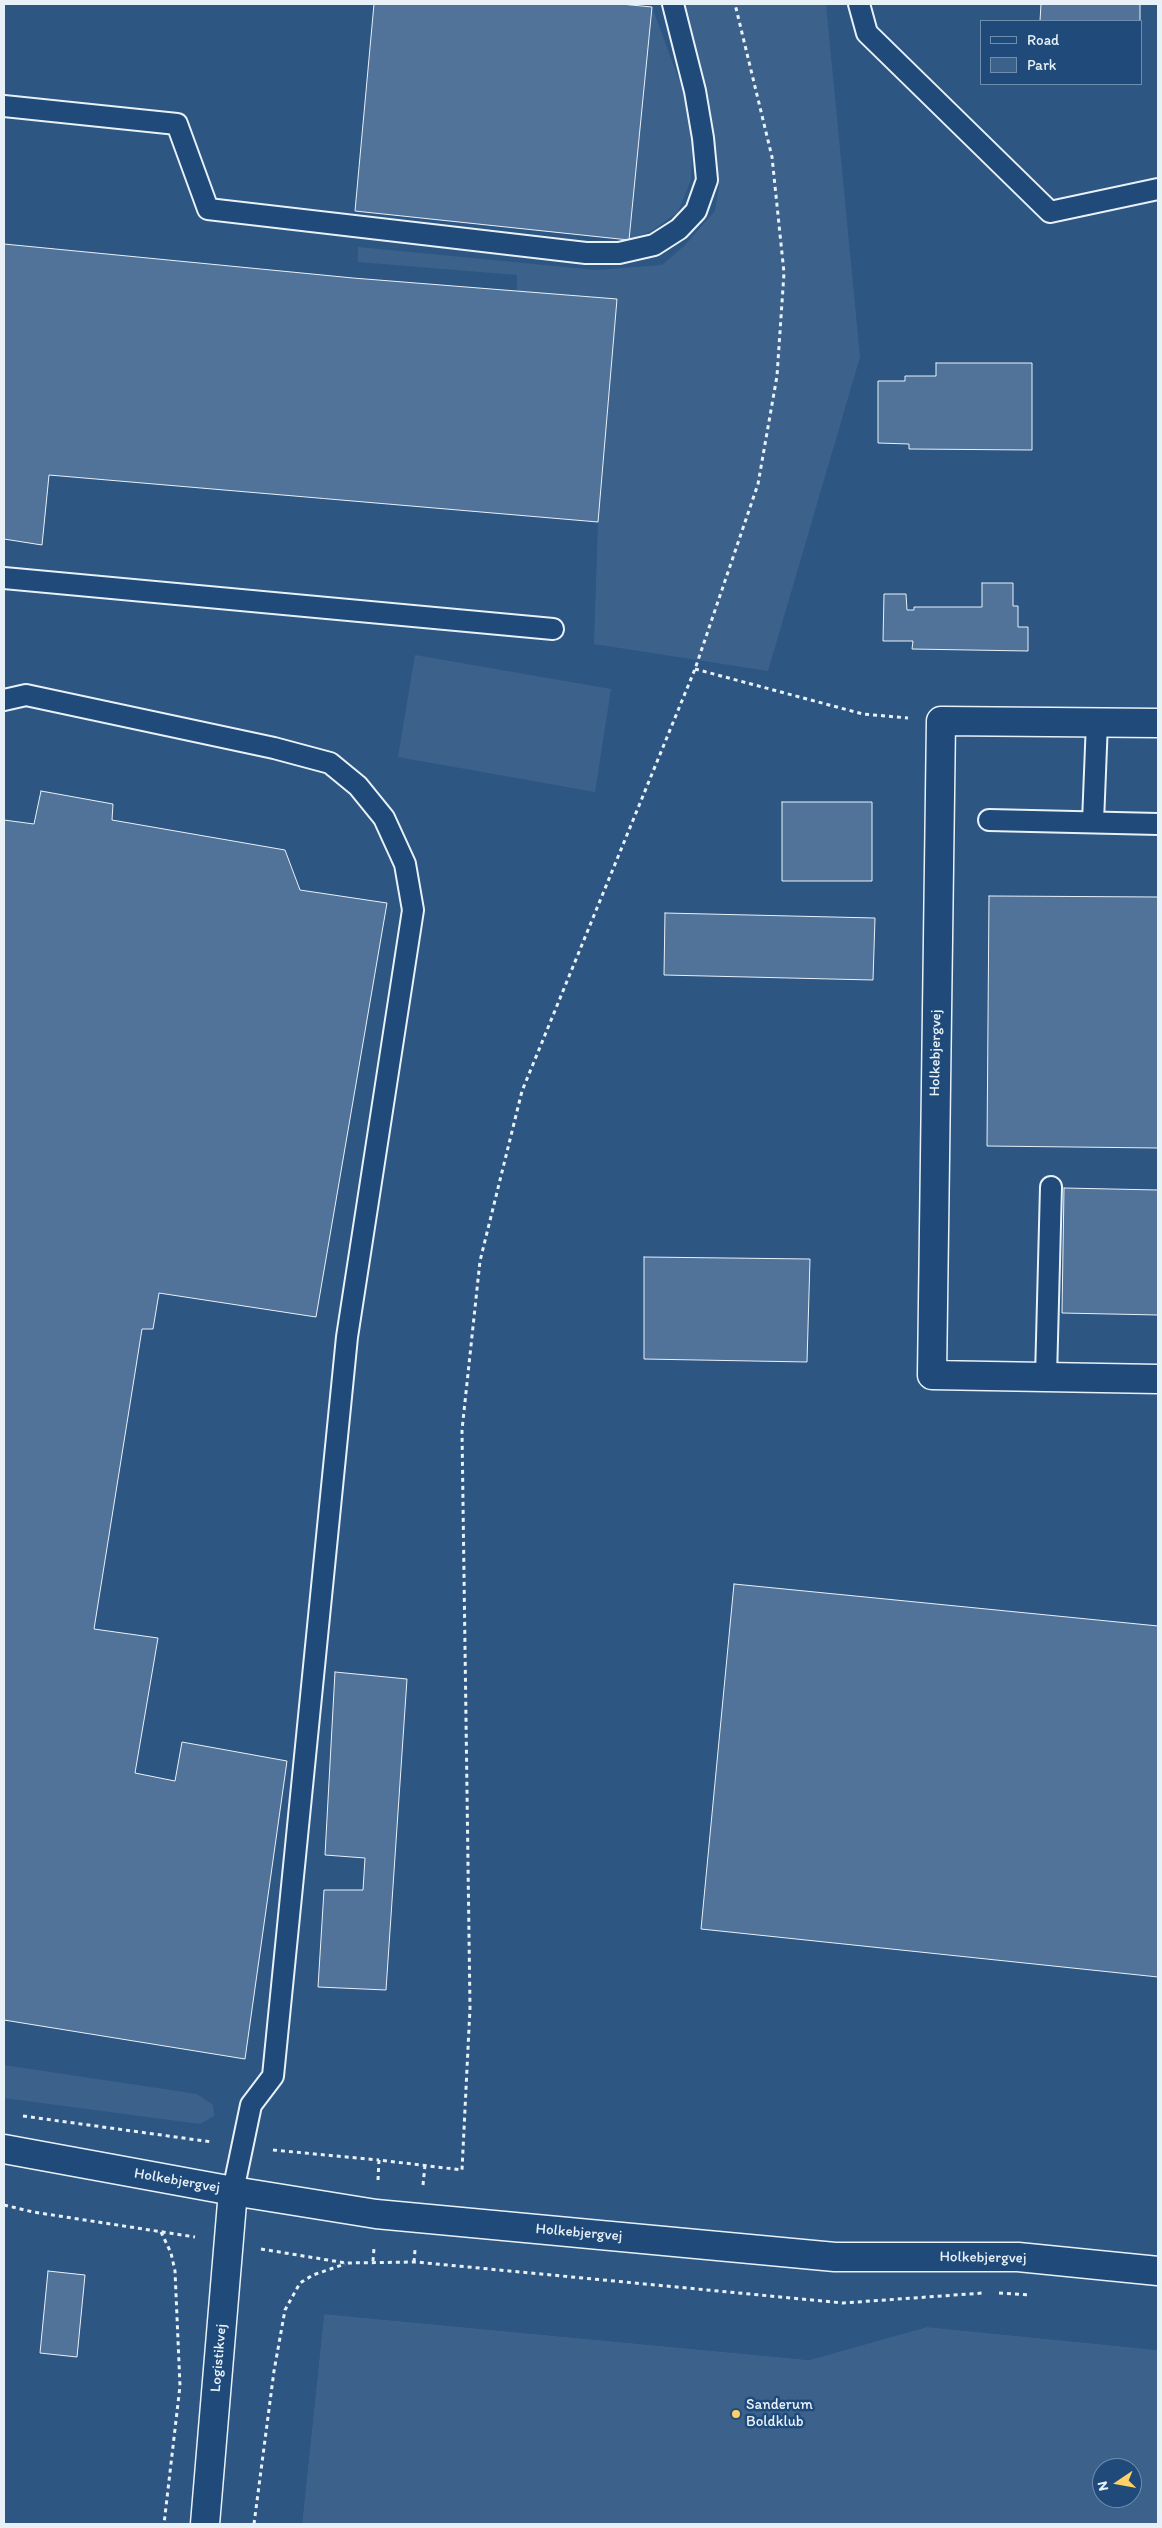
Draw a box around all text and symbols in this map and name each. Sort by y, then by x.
legend [980,20,1142,85]
text: Road [1027,31,1059,49]
text: Park [1027,56,1057,74]
street label: Holkebjergvej [926,1009,946,1097]
street label: Holkebjergvej [133,2165,221,2197]
street label: Holkebjergvej [535,2220,623,2246]
street label: Holkebjergvej [939,2248,1027,2268]
street label: Logistikvej [207,2323,231,2393]
place label: Sanderum Boldklub [746,2396,813,2431]
marker: Sanderum Boldklub [730,2408,742,2420]
north arrow [1092,2458,1142,2508]
text: N [1094,2480,1112,2492]

